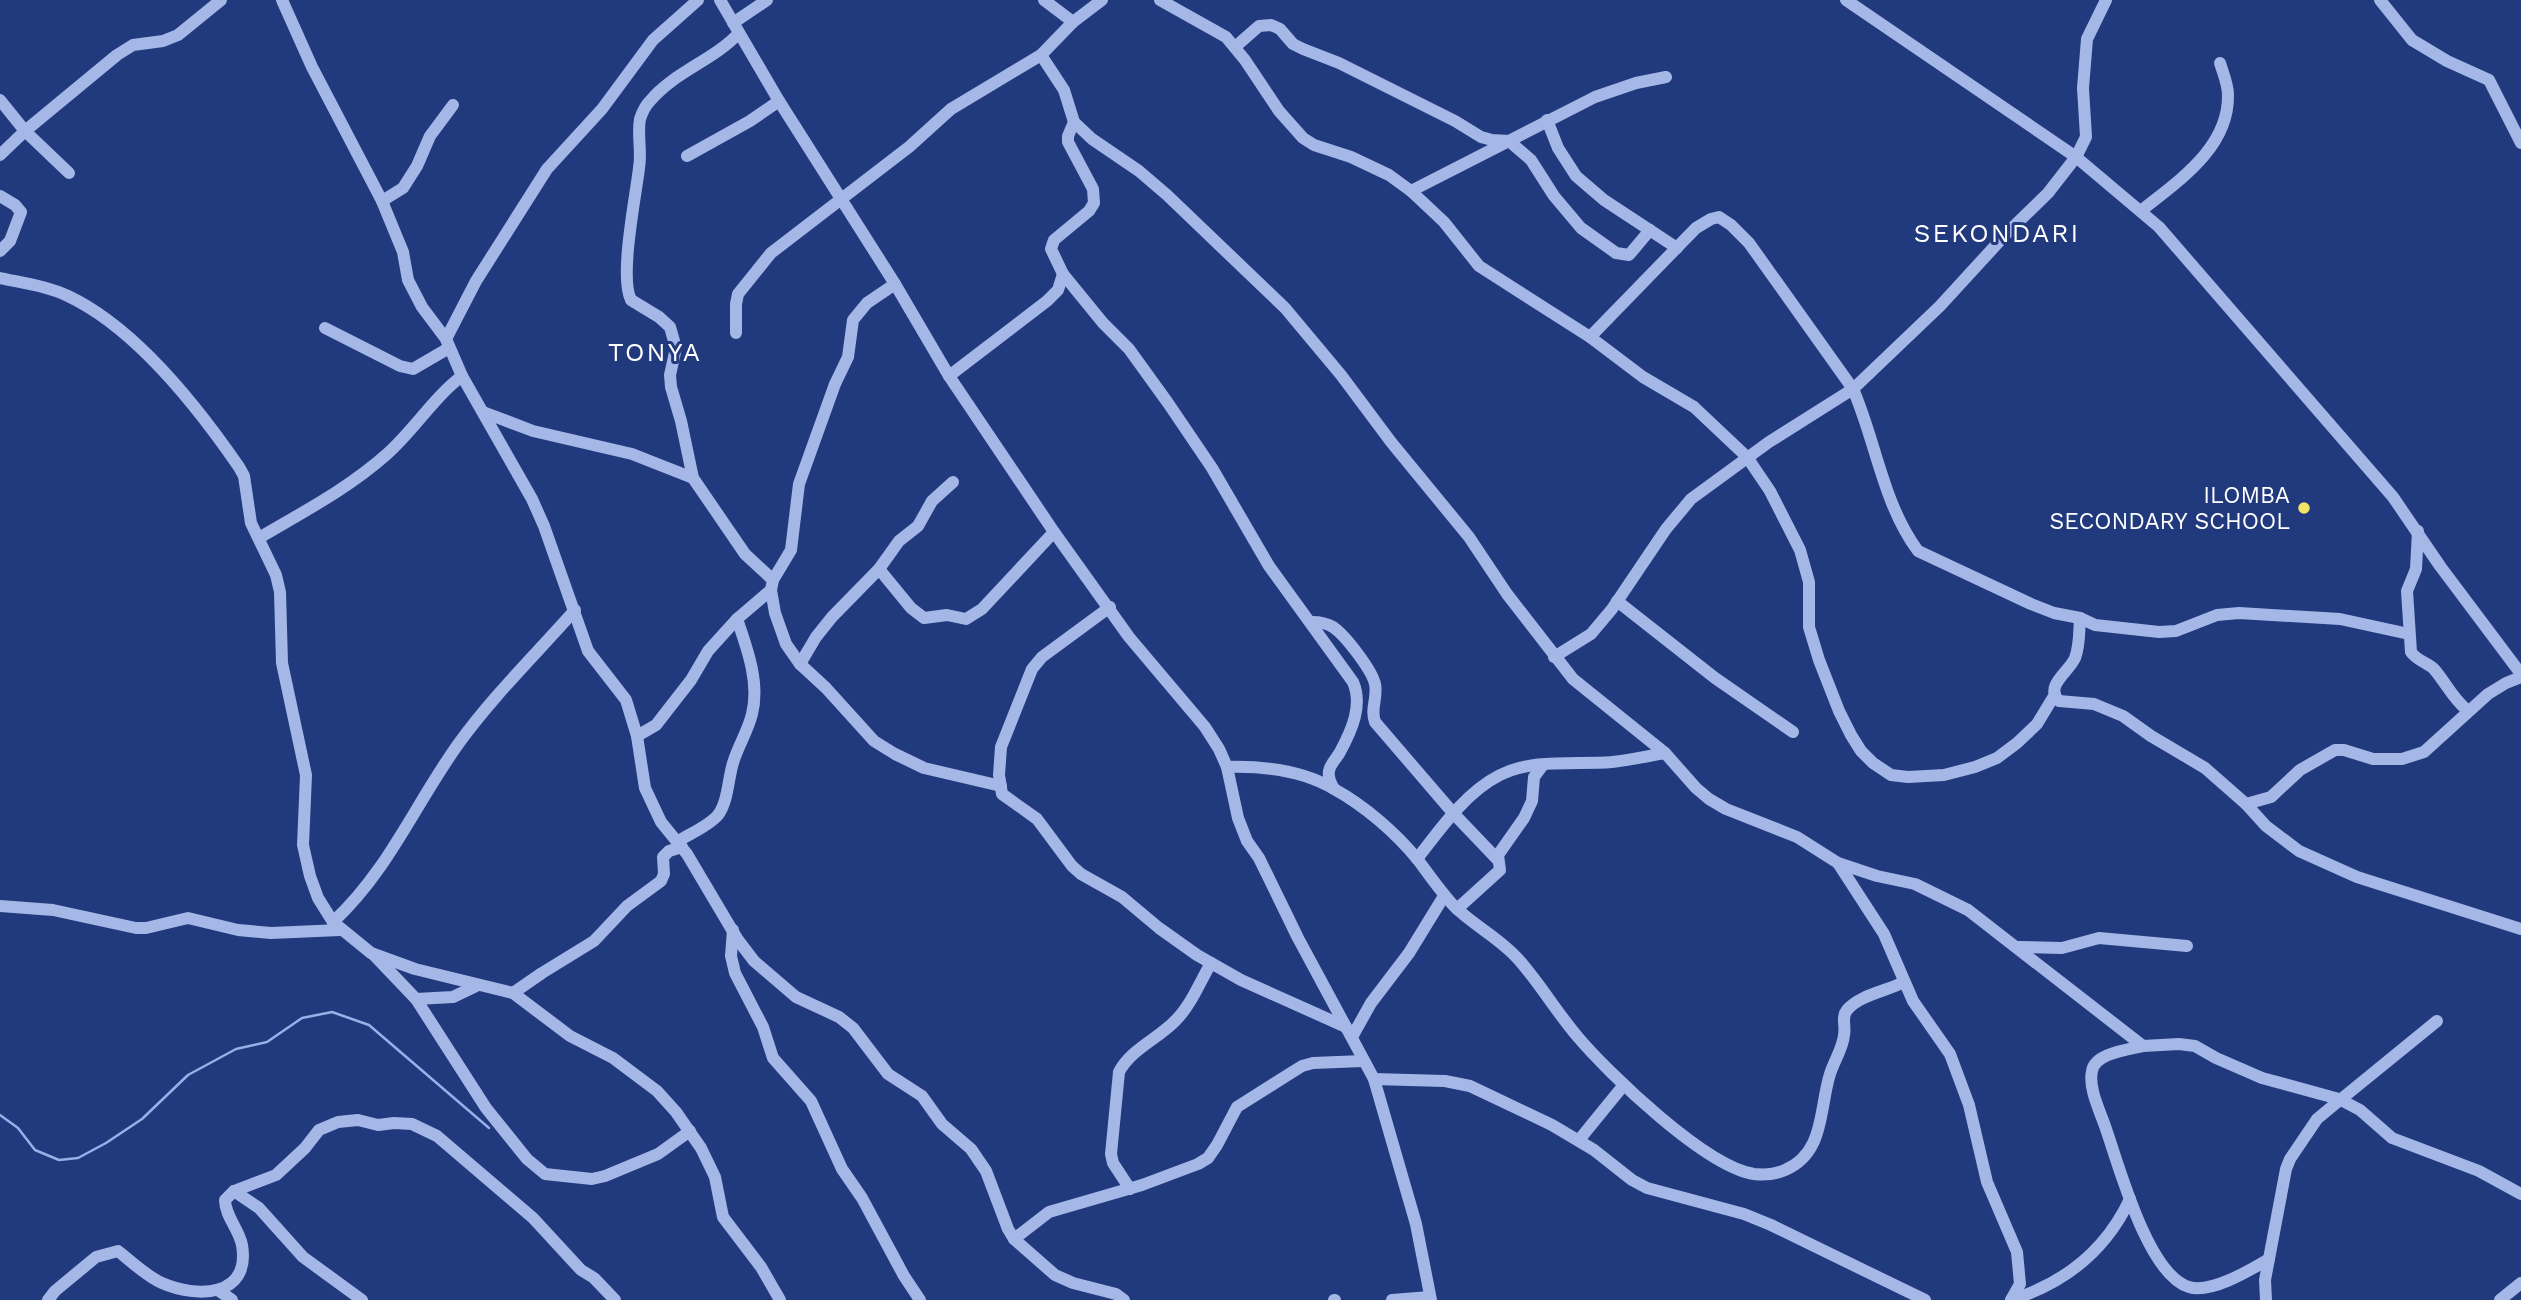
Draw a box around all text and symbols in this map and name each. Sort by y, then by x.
district label: SEKONDARI [1914,218,2080,248]
district label: TONYA [608,337,702,367]
place label: ILOMBA SECONDARY SCHOOL [2049,482,2290,535]
marker: ILOMBA SECONDARY SCHOOL [2296,500,2312,516]

